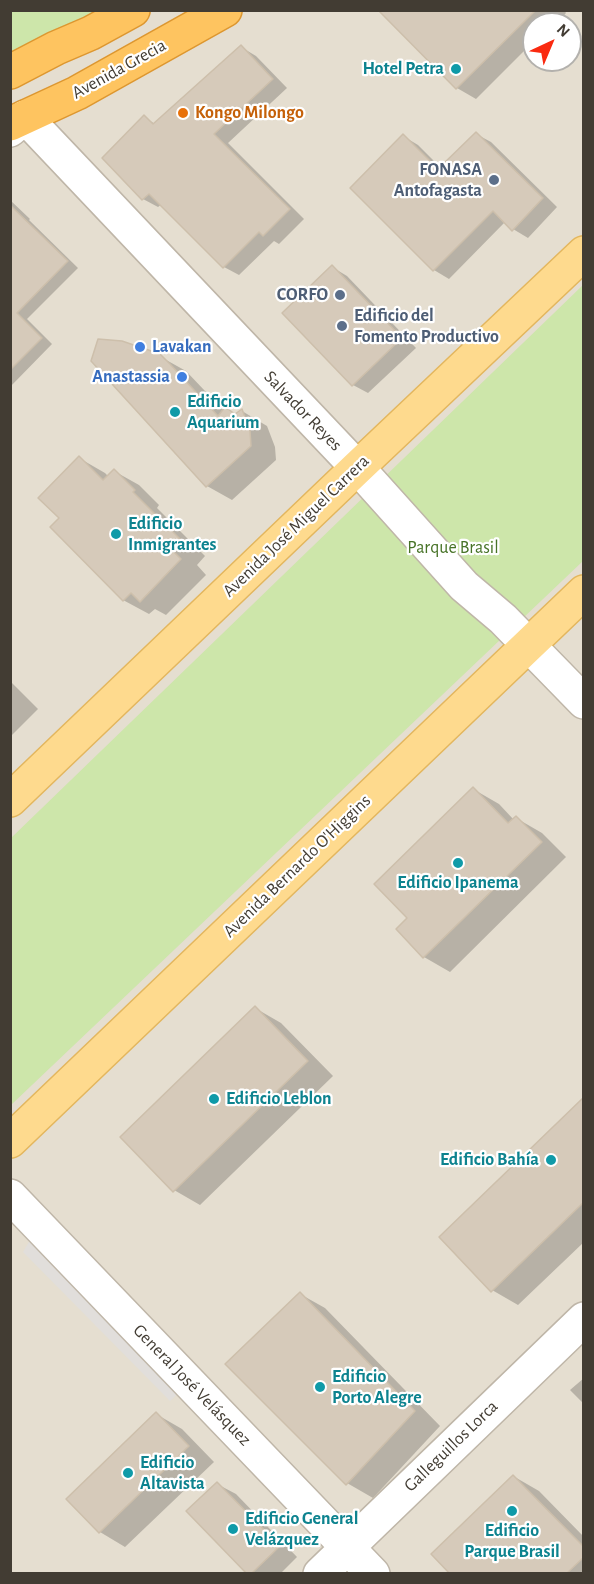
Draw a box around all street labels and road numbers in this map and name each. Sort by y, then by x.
street label: Avenida Grecia [68,34,170,104]
street label: Salvador Reyes [259,366,347,456]
street label: Avenida José Miguel Carrera [218,450,374,602]
street label: Avenida Bernardo O'Higgins [219,790,375,942]
street label: General José Velásquez [128,1320,256,1450]
street label: Galleguillos Lorca [399,1396,503,1496]

